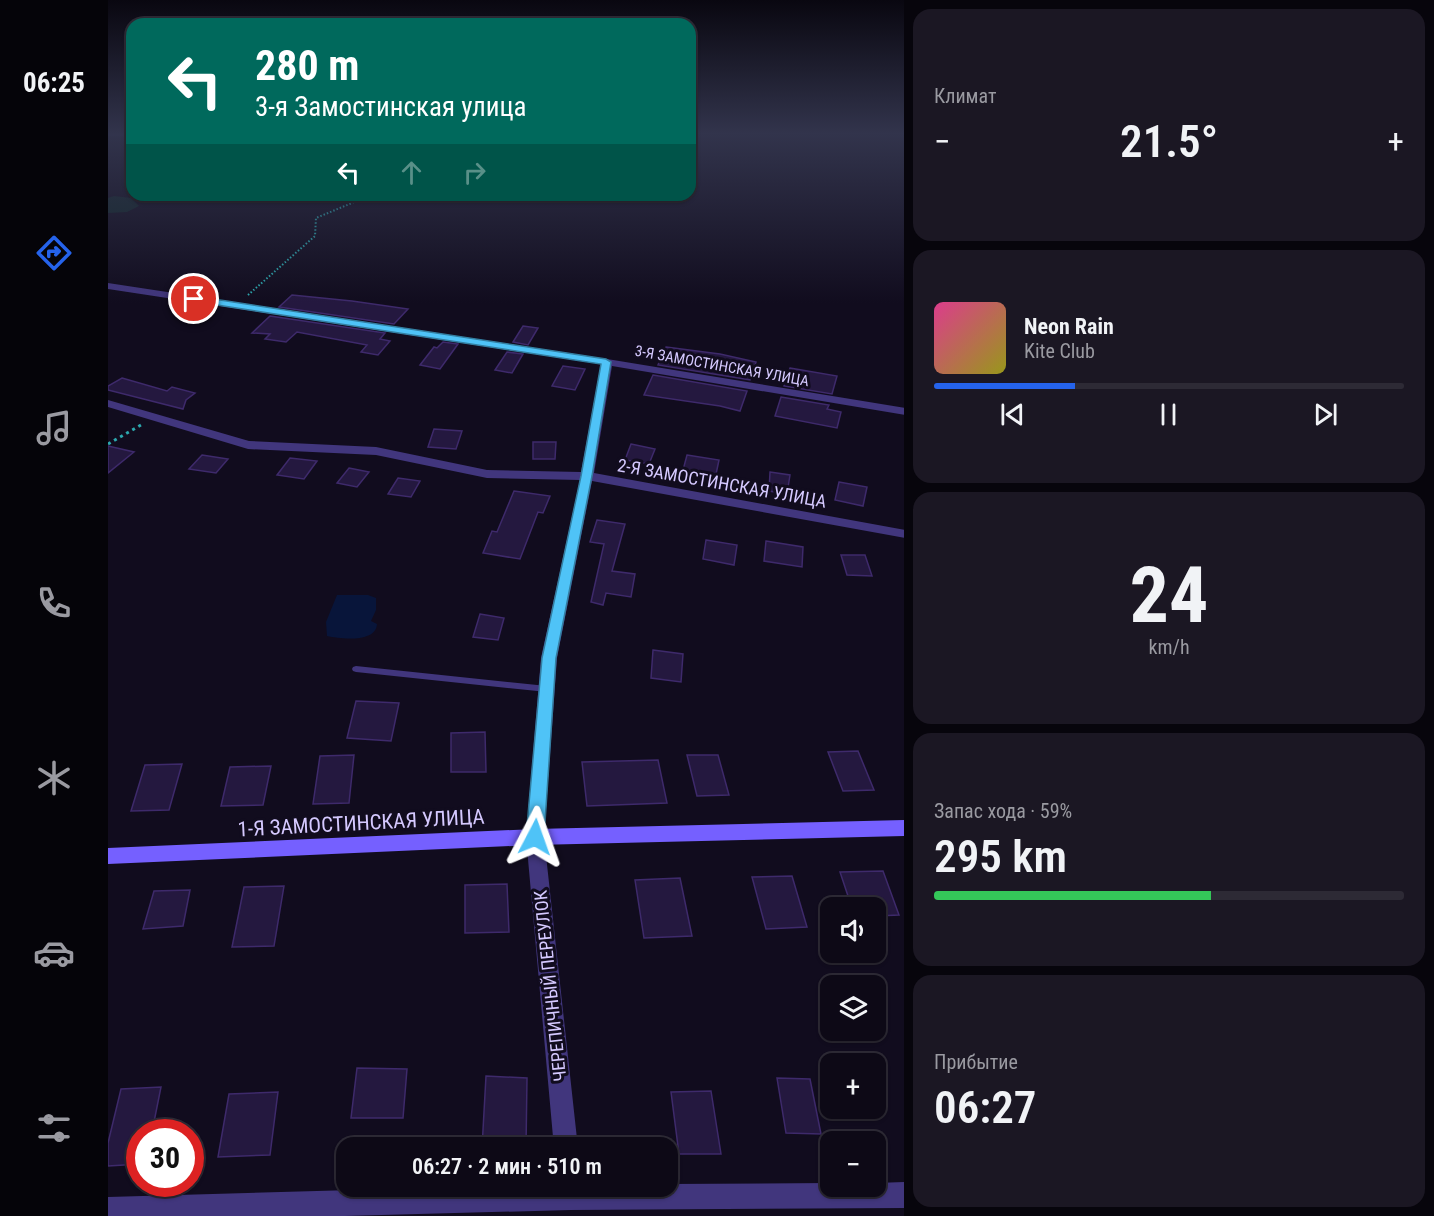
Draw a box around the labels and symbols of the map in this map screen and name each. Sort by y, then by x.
pin [168,273,219,324]
street label: 3-Я ЗАМОСТИНСКАЯ УЛИЦА [633,342,811,390]
street label: 2-Я ЗАМОСТИНСКАЯ УЛИЦА [616,454,829,512]
street label: 1-Я ЗАМОСТИНСКАЯ УЛИЦА [237,805,485,841]
position arrow [503,805,567,869]
street label: ЧЕРЕПИЧНЫЙ ПЕРЕУЛОК [530,889,570,1083]
speed limit sign: 30 [126,1119,204,1197]

